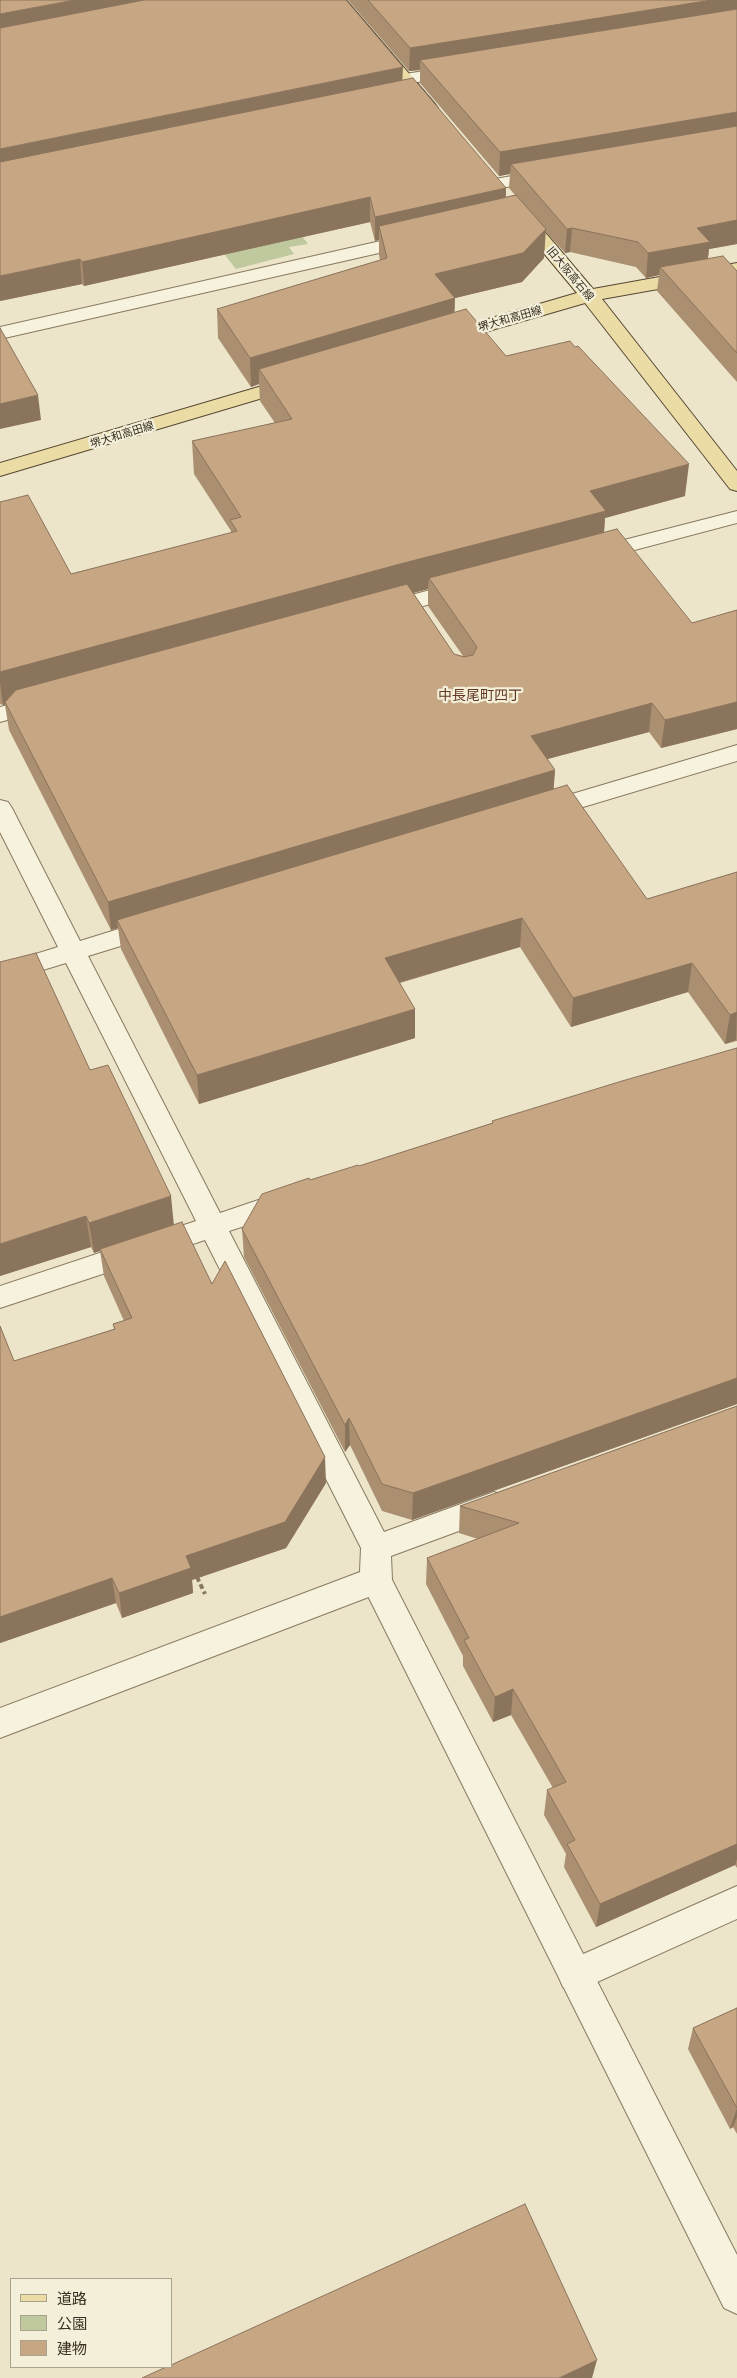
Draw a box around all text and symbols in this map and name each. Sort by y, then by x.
street label: 旧大阪高石線 [544,244,596,304]
street label: 堺大和高田線 [476,304,544,334]
street label: 堺大和高田線 [89,419,155,451]
district label: 中長尾町四丁 [438,688,522,704]
legend [10,2278,172,2368]
text: 道路 [57,2290,87,2308]
text: 公園 [57,2315,87,2333]
text: 建物 [57,2340,87,2358]

